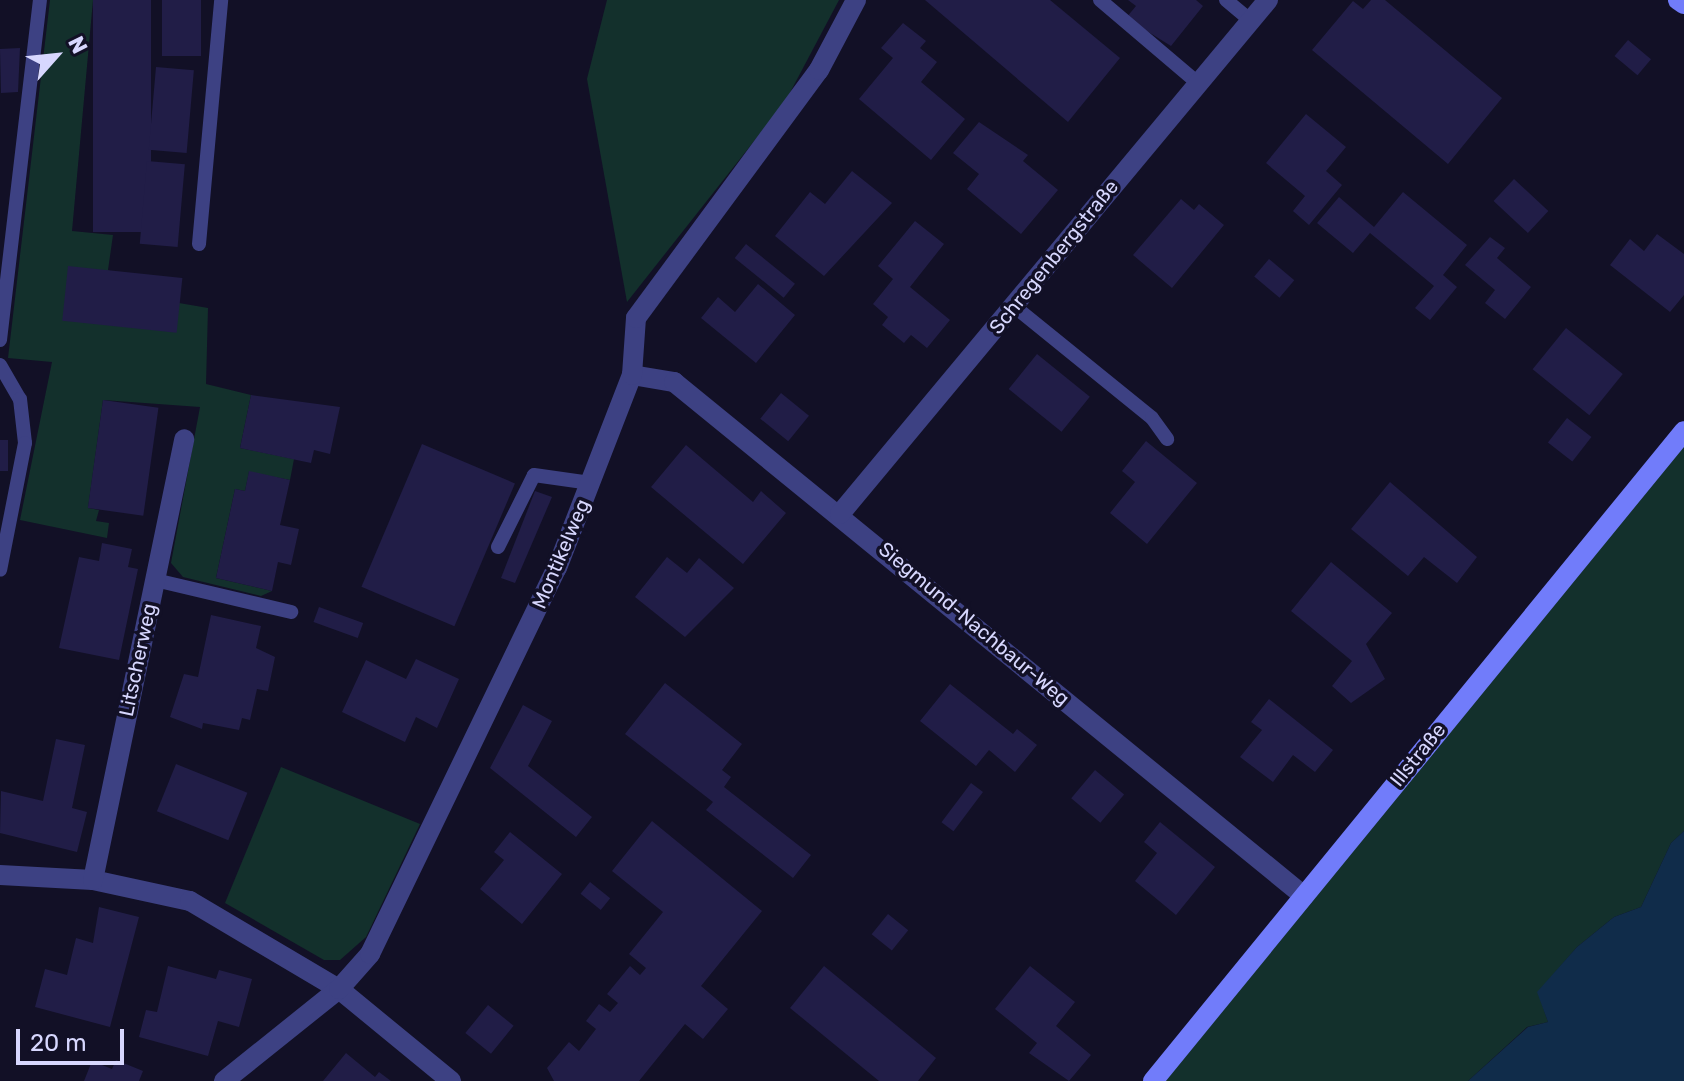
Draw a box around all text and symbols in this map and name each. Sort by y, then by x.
north arrow [16,16,96,96]
text: N [62,32,93,58]
street label: Schregenbergstraße [984,175,1124,339]
street label: Montikelweg [527,496,595,612]
street label: Siegmund-Nachbaur-Weg [874,537,1074,711]
street label: Litscherweg [114,601,162,719]
street label: Illstraße [1385,718,1451,792]
scale bar [20,1013,128,1063]
text: 20 m [30,1029,87,1057]

